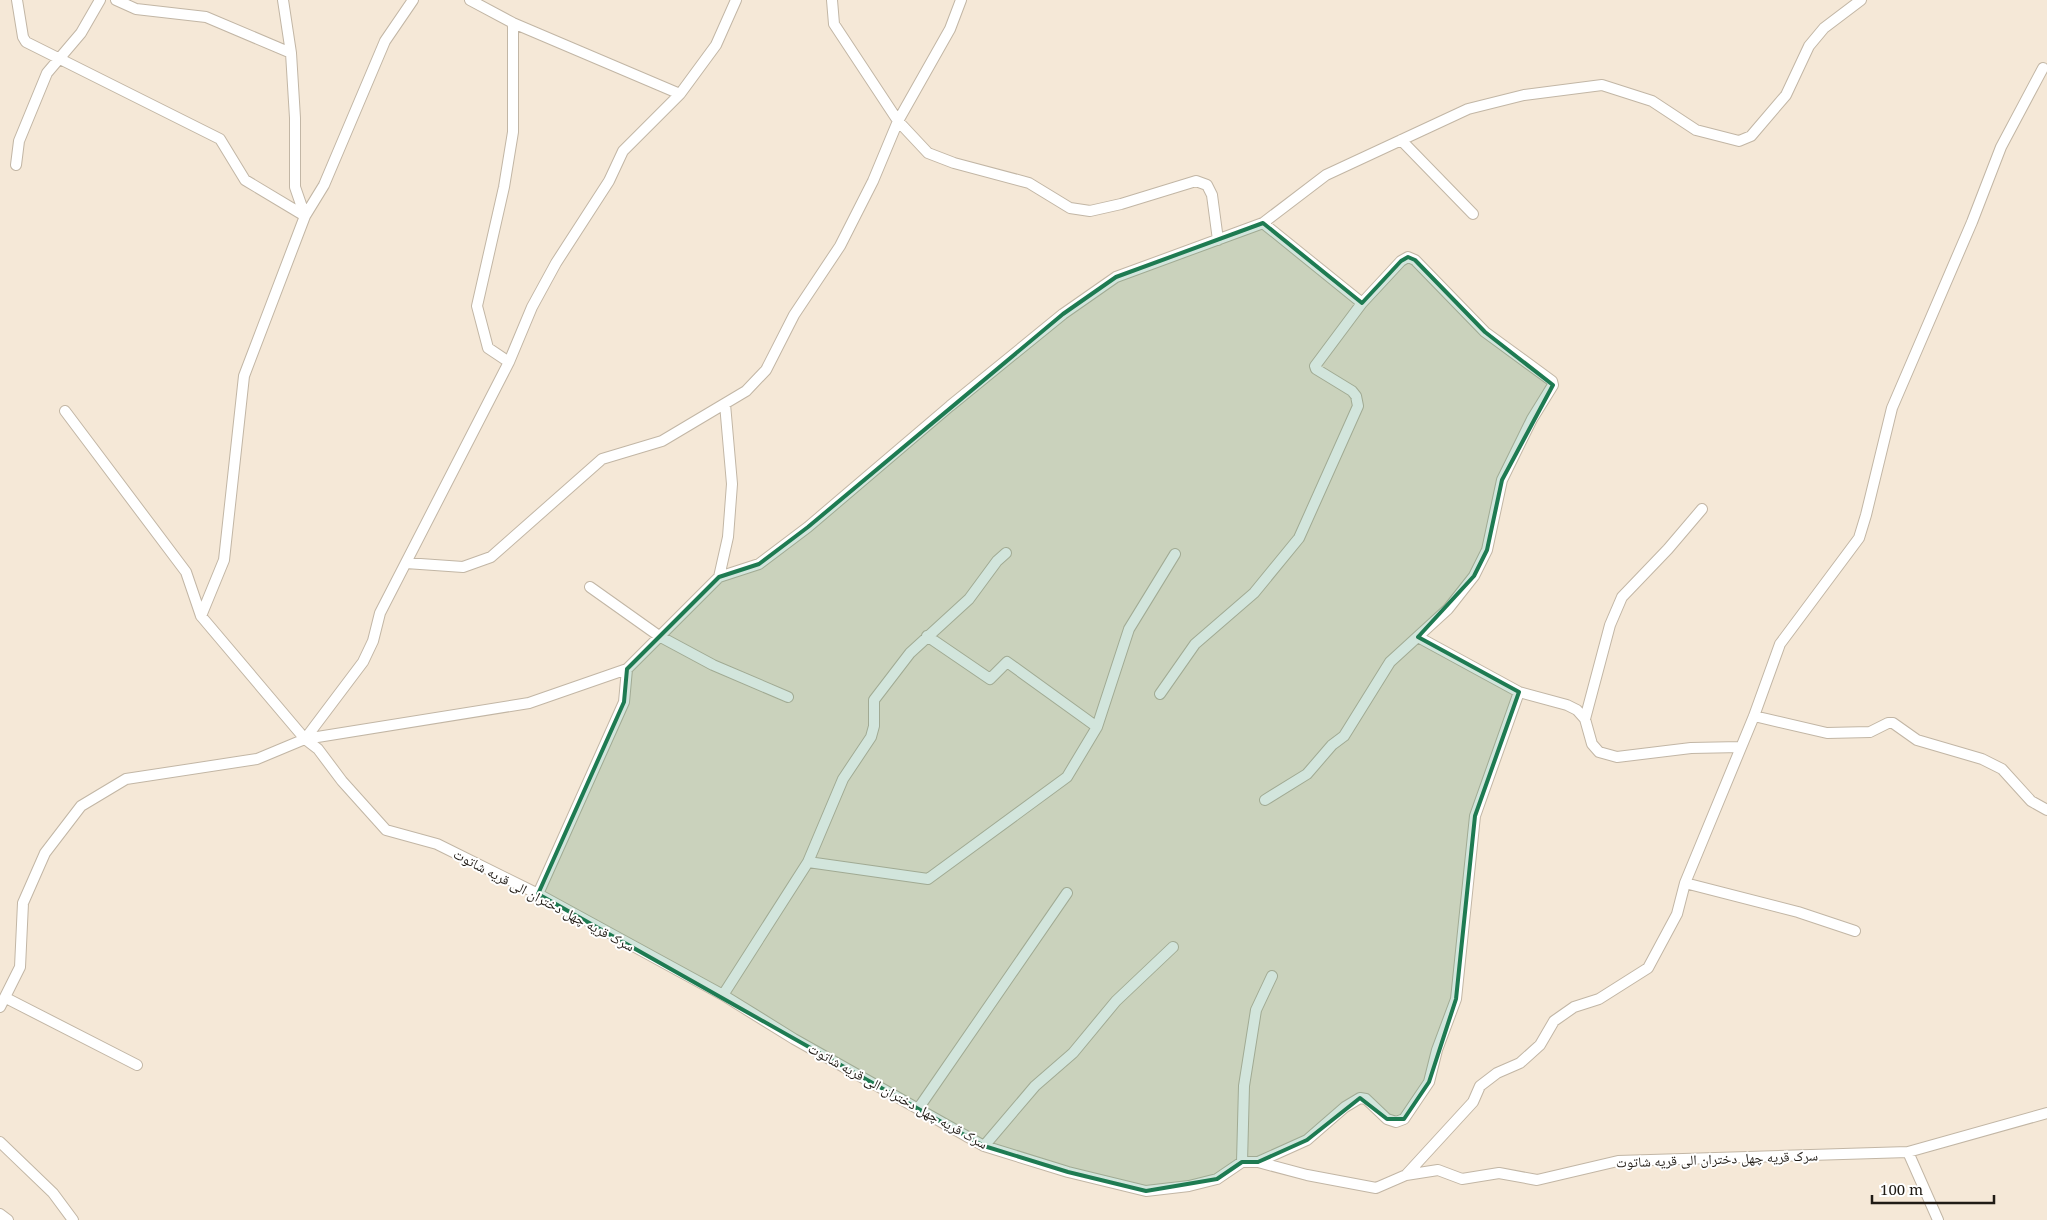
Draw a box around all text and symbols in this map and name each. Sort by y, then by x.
street label: سرک قریه چهل دختران الی قریه شاتوت [450,844,638,955]
street label: سرک قریه چهل دختران الی قریه شاتوت [805,1038,991,1153]
street label: سرک قریه چهل دختران الی قریه شاتوت [1615,1145,1818,1172]
scale bar [1872,1172,1994,1204]
text: 100 m [1880,1179,1923,1199]

